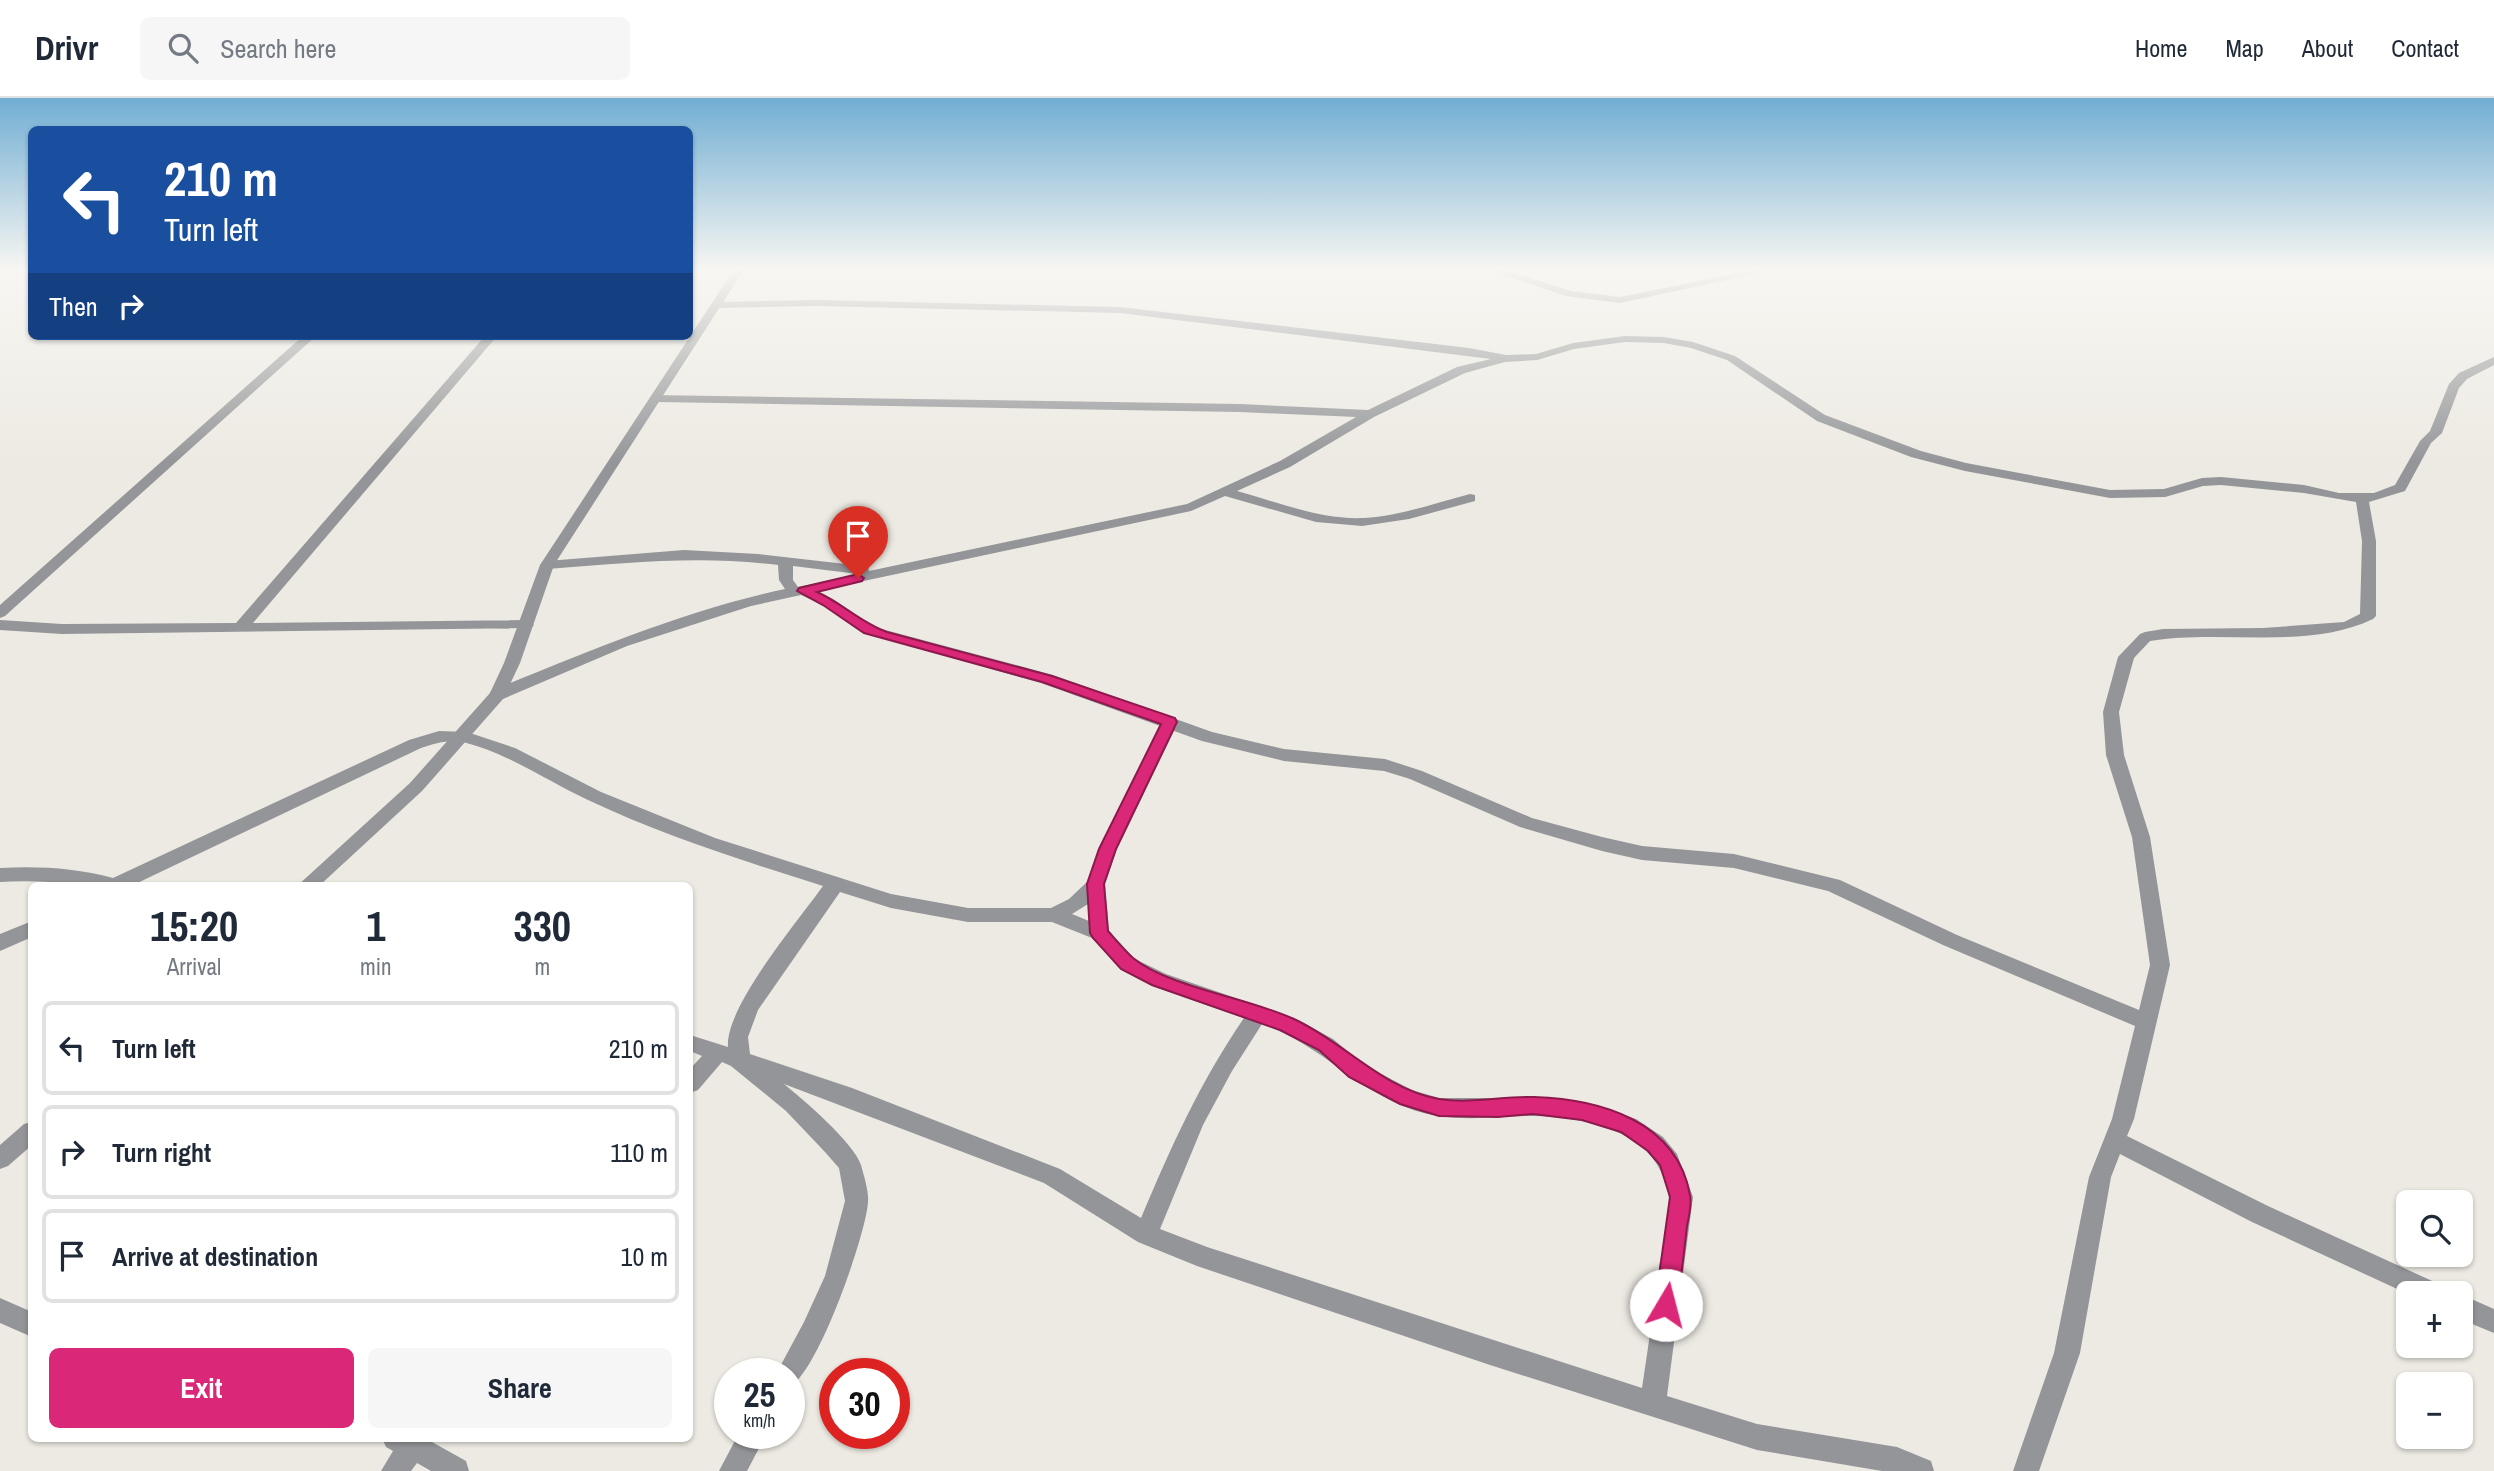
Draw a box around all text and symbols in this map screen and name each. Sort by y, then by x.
search box [140,17,630,80]
text: Drivr [35,26,98,70]
icon: search [164,29,202,67]
text: Search here [220,31,336,66]
text: Home [2135,32,2187,64]
text: Map [2225,32,2264,64]
text: About [2302,32,2353,64]
text: Contact [2391,32,2459,64]
text: 210 m [164,145,278,211]
icon: left [49,154,140,245]
text: Turn left [164,208,258,251]
icon: right [112,287,150,325]
text: Then [49,289,98,324]
pin [828,506,888,578]
icon: arrive [839,517,877,555]
text: 15:20 [150,898,238,954]
text: 1 [366,898,385,954]
text: 330 [514,898,571,954]
text: Arrival [167,951,221,982]
text: min [360,951,392,982]
text: m [534,951,550,982]
icon: left [53,1029,91,1067]
text: Turn left [112,1031,196,1066]
text: 210 m [609,1031,668,1066]
icon: right [53,1133,91,1171]
text: Turn right [112,1135,211,1170]
text: 110 m [610,1135,668,1170]
map controls [2396,1190,2473,1449]
button: search [2396,1190,2473,1267]
icon: arrive [53,1237,91,1275]
text: Arrive at destination [112,1239,318,1274]
text: 10 m [621,1239,668,1274]
position arrow [1629,1268,1703,1342]
button: + [2396,1281,2473,1358]
button: Exit [49,1348,354,1428]
button: Share [368,1348,672,1428]
speed limit sign: 30 [819,1358,910,1449]
text: 25 [744,1371,775,1418]
button: − [2396,1372,2473,1449]
text: km/h [744,1408,776,1433]

